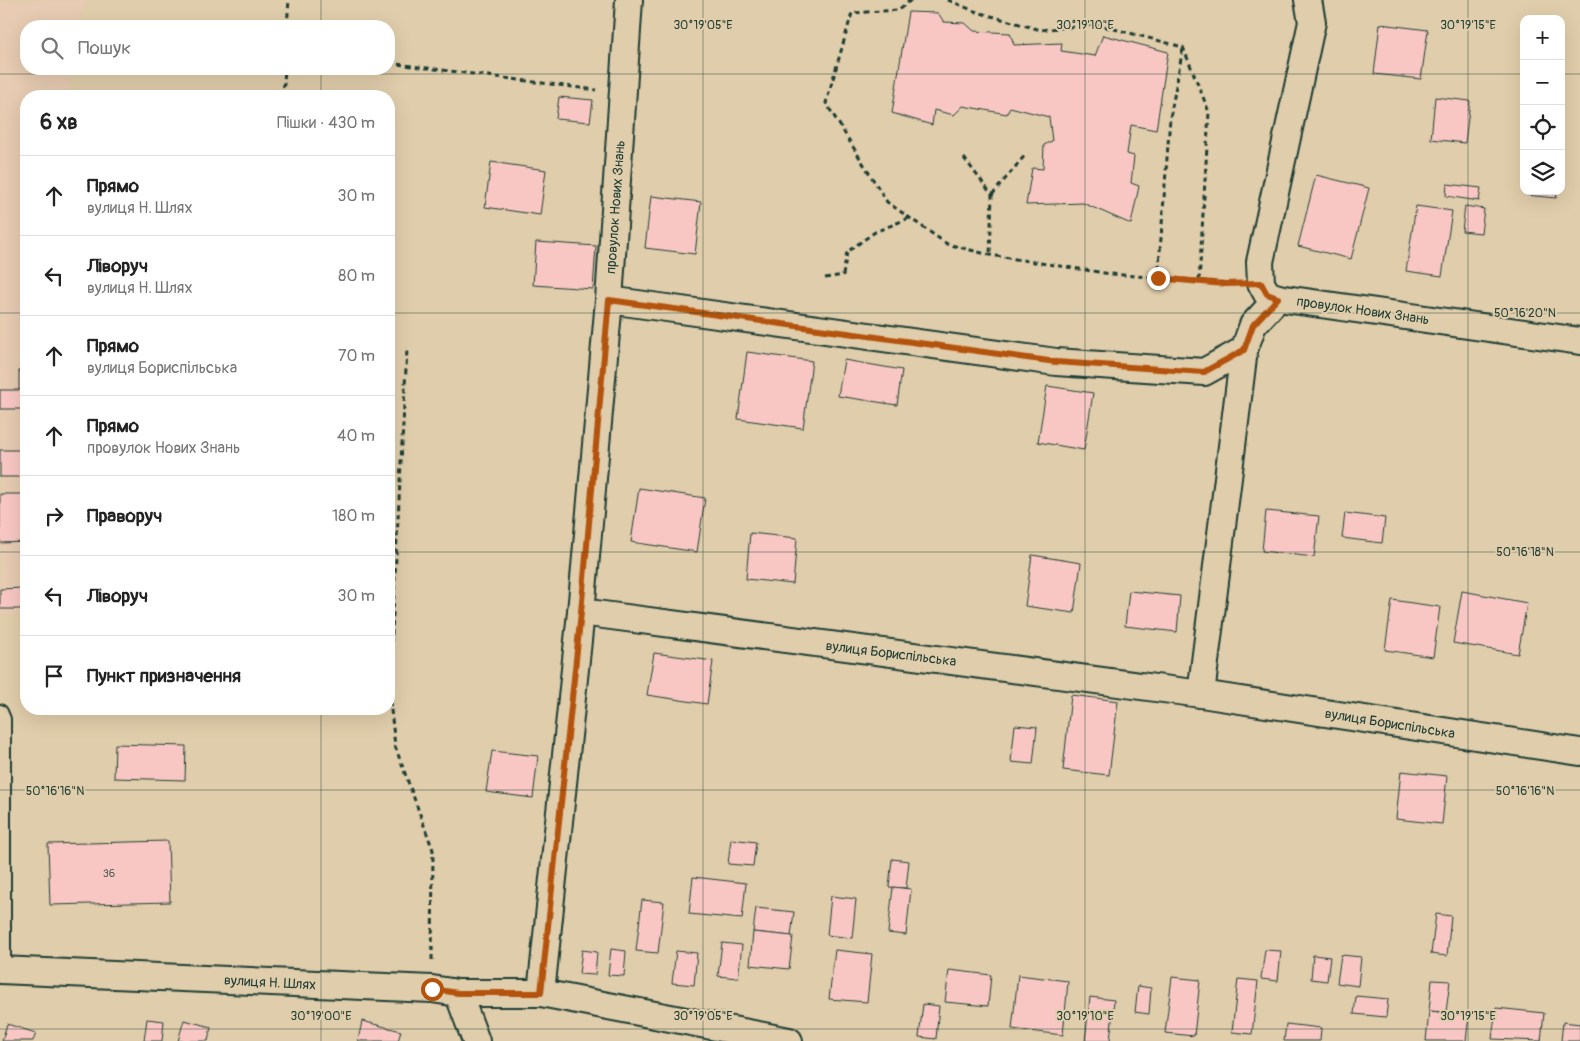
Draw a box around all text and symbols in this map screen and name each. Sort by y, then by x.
map controls [1520,15,1565,195]
button: + [1520,15,1565,60]
text: 30°19'05"E [673,18,733,33]
text: 30°19'10"E [1056,18,1114,33]
text: 30°19'15"E [1440,18,1496,33]
search box [20,20,395,75]
icon: search [38,34,66,62]
text: Пошук [78,36,131,60]
button: − [1520,60,1565,105]
button: locate [1520,105,1565,150]
text: 6 хв [40,109,78,136]
text: Пішки · 430 m [277,113,375,133]
street label: провулок Нових Знань [602,140,629,275]
button: layers [1520,150,1565,195]
text: Прямо [87,174,139,198]
icon: ahead [40,182,68,210]
text: 30 m [337,186,375,206]
text: вулиця Н. Шлях [87,198,192,218]
text: Ліворуч [87,254,148,278]
icon: left [40,262,68,290]
text: 80 m [338,266,375,286]
route end [1147,267,1170,290]
text: вулиця Н. Шлях [87,278,192,298]
street label: провулок Нових Знань [1295,293,1431,328]
text: 50°16'20"N [1494,306,1556,321]
text: Прямо [87,334,139,358]
icon: ahead [40,342,68,370]
text: 70 m [338,346,375,366]
text: вулиця Бориспільська [87,358,237,378]
text: Прямо [87,414,139,438]
icon: ahead [40,422,68,450]
text: 40 m [337,426,375,446]
text: провулок Нових Знань [87,438,240,458]
icon: right [40,502,68,530]
text: Праворуч [87,504,162,528]
text: 180 m [332,506,375,526]
text: 50°16'18"N [1496,545,1554,560]
icon: left [40,582,68,610]
text: Ліворуч [87,584,148,608]
text: 30 m [337,586,375,606]
street label: вулиця Бориспільська [825,637,957,670]
icon: arrive [40,662,68,690]
text: Пункт призначення [87,664,241,688]
street label: вулиця Бориспільська [1324,705,1456,742]
text: 50°16'16"N [26,784,84,799]
text: 50°16'16"N [1496,784,1554,799]
house number: 36 [103,867,115,880]
street label: вулиця Н. Шлях [223,972,316,993]
route start [421,978,444,1001]
text: 30°19'00"E [291,1009,351,1024]
text: 30°19'05"E [673,1009,733,1024]
text: 30°19'10"E [1056,1009,1114,1024]
text: 30°19'15"E [1440,1009,1496,1024]

